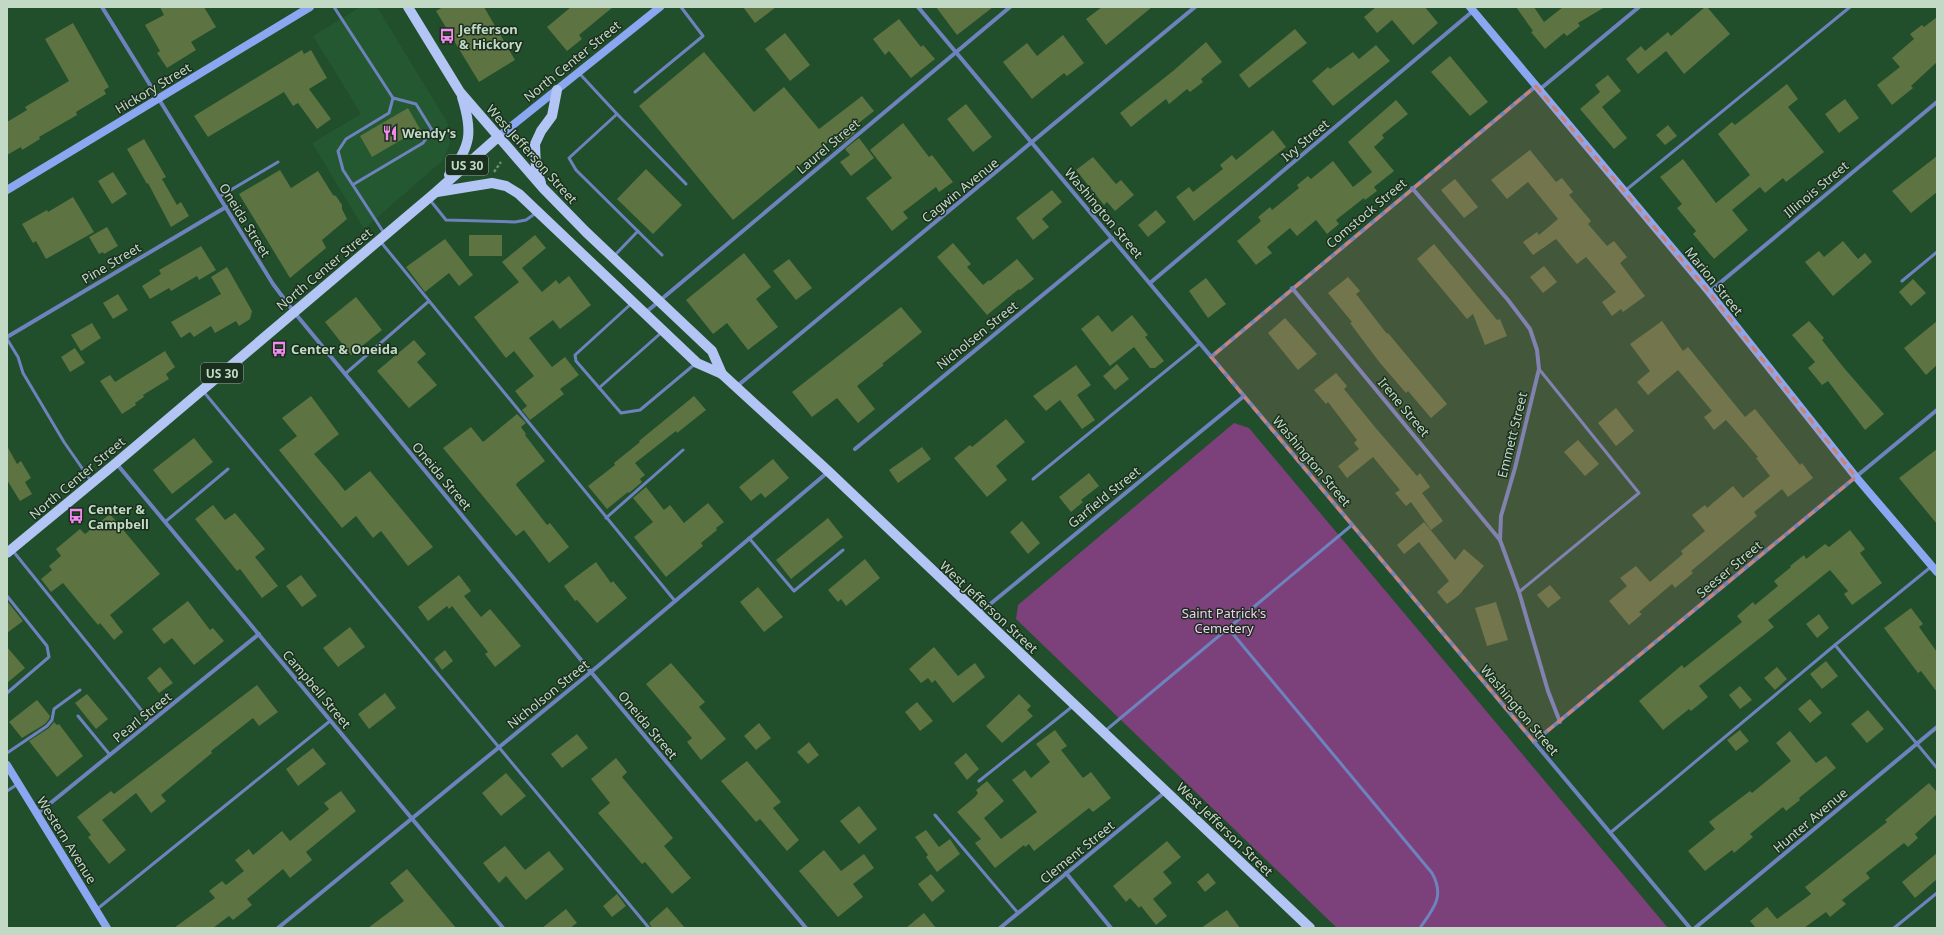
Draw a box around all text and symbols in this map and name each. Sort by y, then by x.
street label: North Center Street [520,16,624,106]
place label: Jefferson & Hickory [458,20,523,53]
bus stop icon: Jefferson & Hickory [438,27,456,45]
street label: Hickory Street [112,58,195,118]
street label: West Jefferson Street [483,100,582,208]
street label: Laurel Street [792,114,864,178]
street label: Ivy Street [1277,114,1333,165]
restaurant icon: Wendy's [381,124,399,142]
place label: Wendy's [402,124,456,142]
street label: Cagwin Avenue [918,153,1002,227]
road number: US 30 [446,155,488,175]
street label: Illinois Street [1780,156,1853,221]
street label: Washington Street [1061,164,1147,262]
street label: Comstock Street [1322,174,1410,252]
street label: Oneida Street [215,180,275,261]
street label: North Center Street [272,223,376,314]
street label: Pine Street [78,238,144,288]
street label: Marion Street [1681,243,1747,319]
street label: Nicholsen Street [932,296,1022,373]
bus stop icon: Center & Oneida [270,340,288,358]
place label: Center & Oneida [291,340,398,358]
road number: US 30 [201,363,243,383]
street label: Irene Street [1374,374,1434,441]
street label: Emmett Street [1493,390,1531,480]
street label: Washington Street [1269,412,1355,510]
street label: North Center Street [25,432,129,523]
street label: Oneida Street [408,438,476,514]
street label: Garfield Street [1064,462,1144,532]
place label: Center & Campbell [88,500,149,533]
bus stop icon: Center & Campbell [67,507,85,525]
street label: Seeser Street [1692,536,1766,602]
street label: West Jefferson Street [936,557,1042,657]
park label: Saint Patrick's Cemetery [1182,604,1266,637]
street label: Campbell Street [279,646,355,732]
street label: Nicholson Street [503,655,593,733]
street label: Washington Street [1477,661,1563,759]
street label: Oneida Street [614,687,682,763]
street label: Pearl Street [109,688,175,746]
street label: West Jefferson Street [1173,778,1277,880]
street label: Hunter Avenue [1769,783,1851,857]
street label: Western Avenue [33,793,101,887]
street label: Clement Street [1036,816,1118,888]

